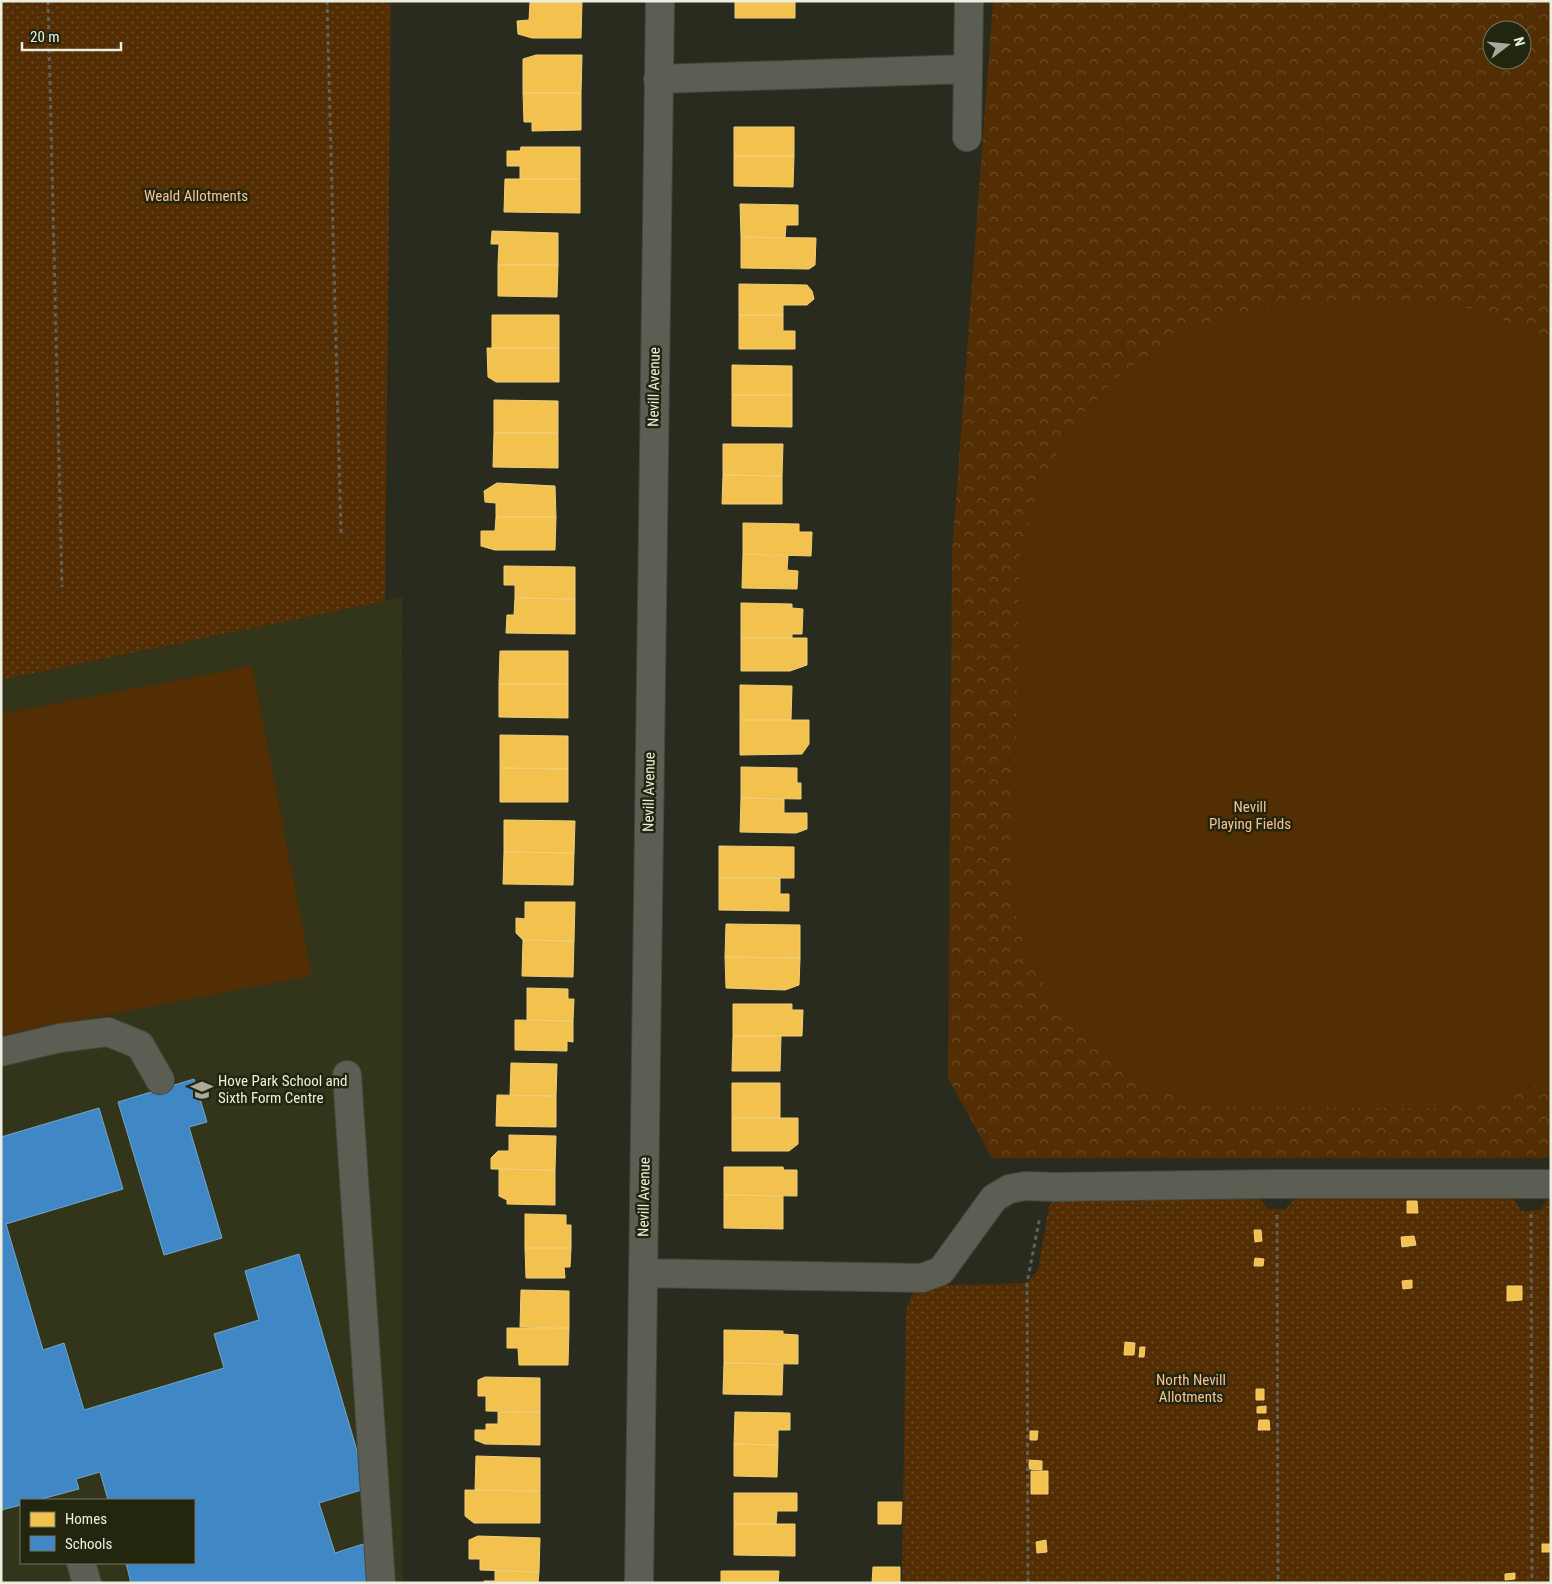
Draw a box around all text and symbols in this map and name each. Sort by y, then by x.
scale bar [22,20,121,52]
north arrow [1482,20,1532,70]
text: 20 m [30,28,60,46]
text: N [1511,35,1528,48]
park label: Weald Allotments [144,187,248,205]
street label: Nevill Avenue [644,347,664,427]
street label: Nevill Avenue [639,752,659,832]
park label: Nevill Playing Fields [1209,798,1291,833]
place label: Hove Park School and Sixth Form Centre [218,1072,348,1107]
school or university icon: Hove Park School and Sixth Form Centre [189,1077,215,1103]
street label: Nevill Avenue [634,1157,654,1237]
park label: North Nevill Allotments [1156,1371,1226,1406]
legend [20,1499,195,1564]
text: Homes [65,1510,107,1528]
text: Schools [65,1535,112,1553]

